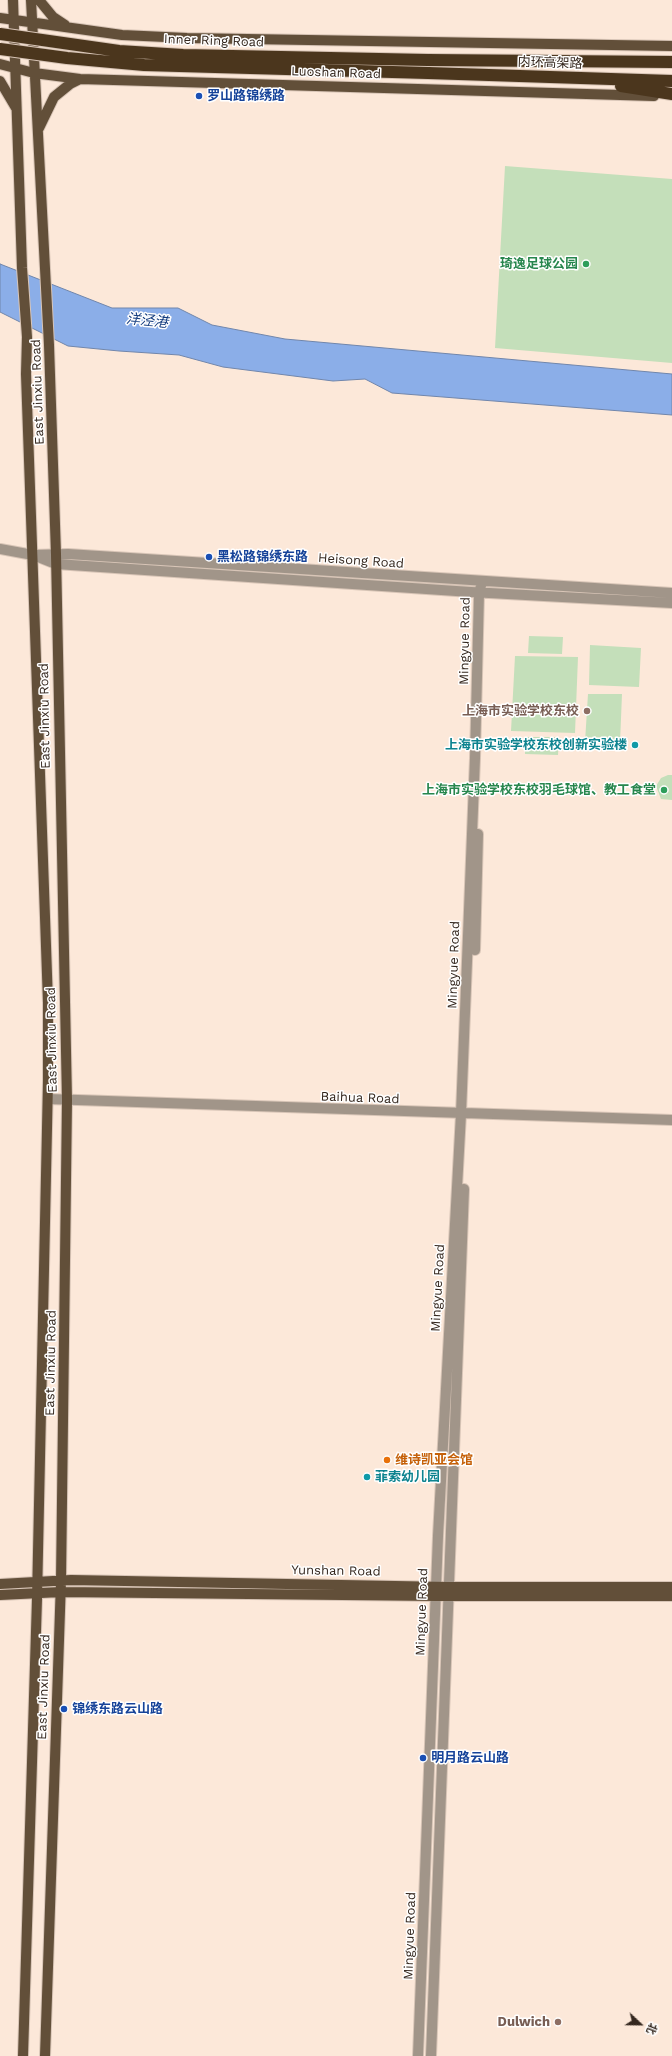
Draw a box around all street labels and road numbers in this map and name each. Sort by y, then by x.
street label: Inner Ring Road [164,31,264,51]
street label: 内环高架路 [517,54,583,72]
street label: Luoshan Road [291,64,381,82]
street label: East Jinxiu Road [28,339,48,445]
street label: Heisong Road [317,550,405,572]
street label: Mingyue Road [456,597,474,685]
street label: East Jinxiu Road [36,663,54,769]
street label: Mingyue Road [445,921,463,1009]
street label: East Jinxiu Road [43,987,61,1093]
street label: Baihua Road [320,1089,400,1107]
street label: Mingyue Road [428,1244,448,1332]
street label: East Jinxiu Road [42,1310,60,1416]
street label: Yunshan Road [291,1562,381,1580]
street label: Mingyue Road [413,1568,431,1656]
street label: East Jinxiu Road [34,1634,54,1740]
street label: Mingyue Road [401,1892,419,1980]

